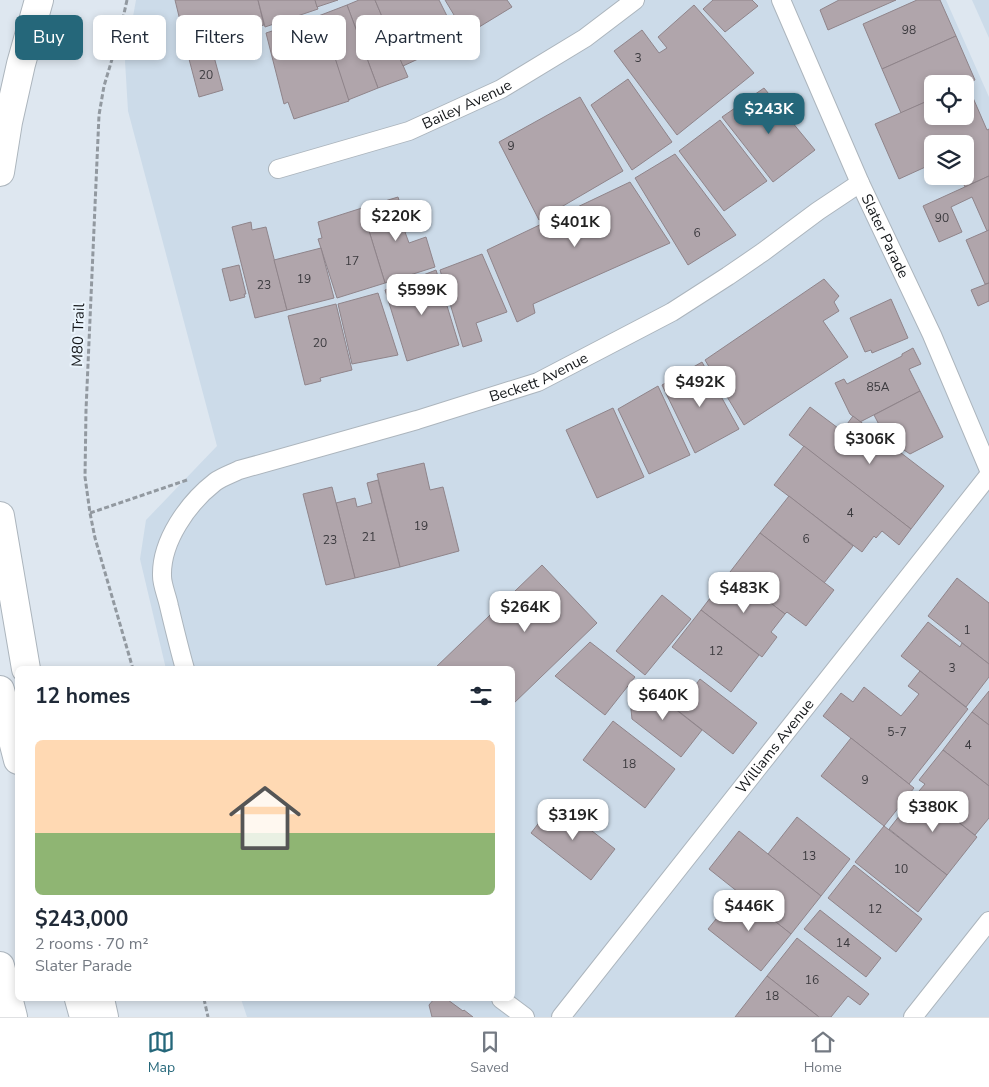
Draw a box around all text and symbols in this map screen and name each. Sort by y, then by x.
chip: Buy [15,15,83,60]
chip: Rent [93,15,166,60]
chip: Filters [176,15,262,60]
chip: New [272,15,346,60]
chip: Apartment [356,15,480,60]
house number: 98 [902,22,916,38]
house number: 3 [634,50,642,66]
house number: 20 [199,67,213,83]
street label: Bailey Avenue [419,75,515,134]
map controls [924,75,974,185]
button: locate [924,75,974,125]
pin: $243K [734,92,804,135]
text: $243K [744,98,794,120]
button: layers [924,135,974,185]
house number: 9 [507,138,515,154]
street label: Slater Parade [857,191,914,281]
pin: $220K [361,200,431,242]
text: $220K [371,205,421,227]
pin: $401K [540,206,610,248]
house number: 90 [935,210,949,226]
text: $401K [550,211,600,233]
house number: 6 [693,225,701,241]
house number: 17 [345,253,359,269]
house number: 19 [297,271,311,287]
pin: $599K [387,274,457,316]
house number: 23 [257,277,271,293]
text: $599K [397,279,447,301]
street label: M80 Trail [67,302,89,367]
house number: 20 [313,335,327,351]
street label: Beckett Avenue [487,348,591,407]
pin: $492K [665,366,735,408]
text: $492K [675,371,725,393]
house number: 85A [866,379,890,395]
pin: $306K [835,422,905,465]
text: $306K [845,428,895,450]
house number: 4 [846,505,854,521]
house number: 19 [414,518,428,534]
house number: 21 [362,529,376,545]
house number: 6 [802,531,810,547]
house number: 23 [323,532,337,548]
pin: $483K [709,572,779,614]
text: $483K [719,577,769,599]
pin: $264K [490,590,560,633]
text: $264K [500,596,550,618]
house number: 1 [963,622,971,638]
house number: 12 [709,643,723,659]
house number: 3 [948,660,956,676]
pin: $640K [628,678,698,721]
text: 12 homes [35,682,130,710]
icon: filters [467,682,495,710]
text: $640K [638,684,688,706]
street label: Williams Avenue [731,695,818,798]
house number: 5-7 [887,724,907,740]
house number: 4 [964,737,972,753]
house number: 18 [622,756,636,772]
house number: 9 [861,772,869,788]
icon: home [220,773,310,863]
pin: $380K [898,790,968,833]
text: $380K [908,796,958,818]
pin: $319K [538,798,608,841]
text: $319K [548,804,598,826]
house number: 13 [802,848,816,864]
house number: 10 [894,861,908,877]
pin: $446K [714,890,784,932]
text: $446K [724,895,774,917]
house number: 12 [868,901,882,917]
text: $243,000 [35,905,128,933]
text: 2 rooms · 70 m² [35,933,148,955]
house number: 14 [836,935,850,951]
text: Slater Parade [35,955,132,977]
house number: 16 [805,972,819,988]
house number: 18 [765,988,779,1004]
tab: Map [147,1028,175,1077]
tab: Saved [470,1028,509,1077]
tab: Home [804,1028,842,1077]

